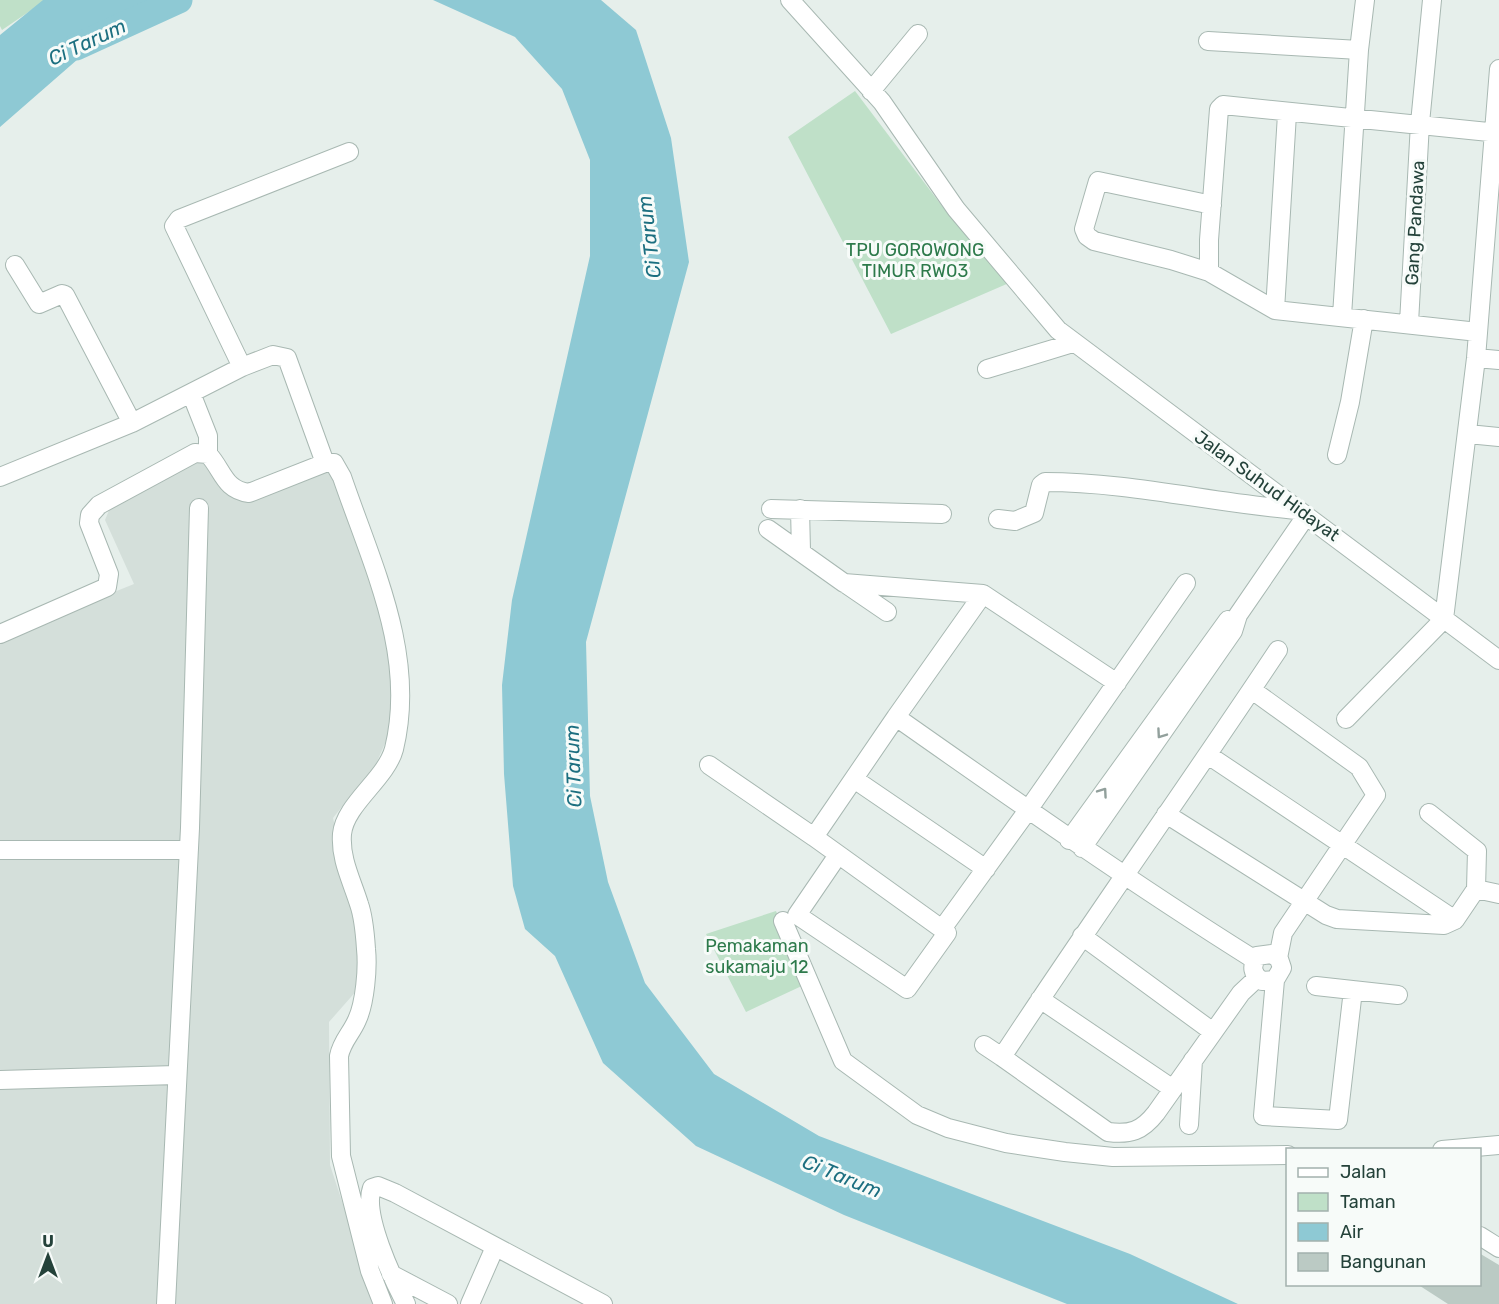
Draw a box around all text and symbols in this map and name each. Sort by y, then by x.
water label: Ci Tarum [44,14,130,70]
street label: Gang Pandawa [1401,160,1429,286]
water label: Ci Tarum [632,194,666,280]
park label: TPU GOROWONG TIMUR RW03 [846,239,984,282]
street label: Jalan Suhud Hidayat [1190,426,1344,546]
water label: Ci Tarum [560,724,586,808]
one-way arrow [1157,727,1168,738]
one-way arrow [1096,787,1107,798]
park label: Pemakaman sukamaju 12 [705,935,809,978]
legend [1286,1148,1481,1286]
water label: Ci Tarum [799,1149,885,1203]
text: Jalan [1340,1161,1387,1183]
text: Taman [1340,1191,1396,1213]
text: Air [1340,1221,1363,1243]
north arrow [18,1226,78,1286]
text: U [42,1232,54,1251]
text: Bangunan [1340,1251,1426,1273]

